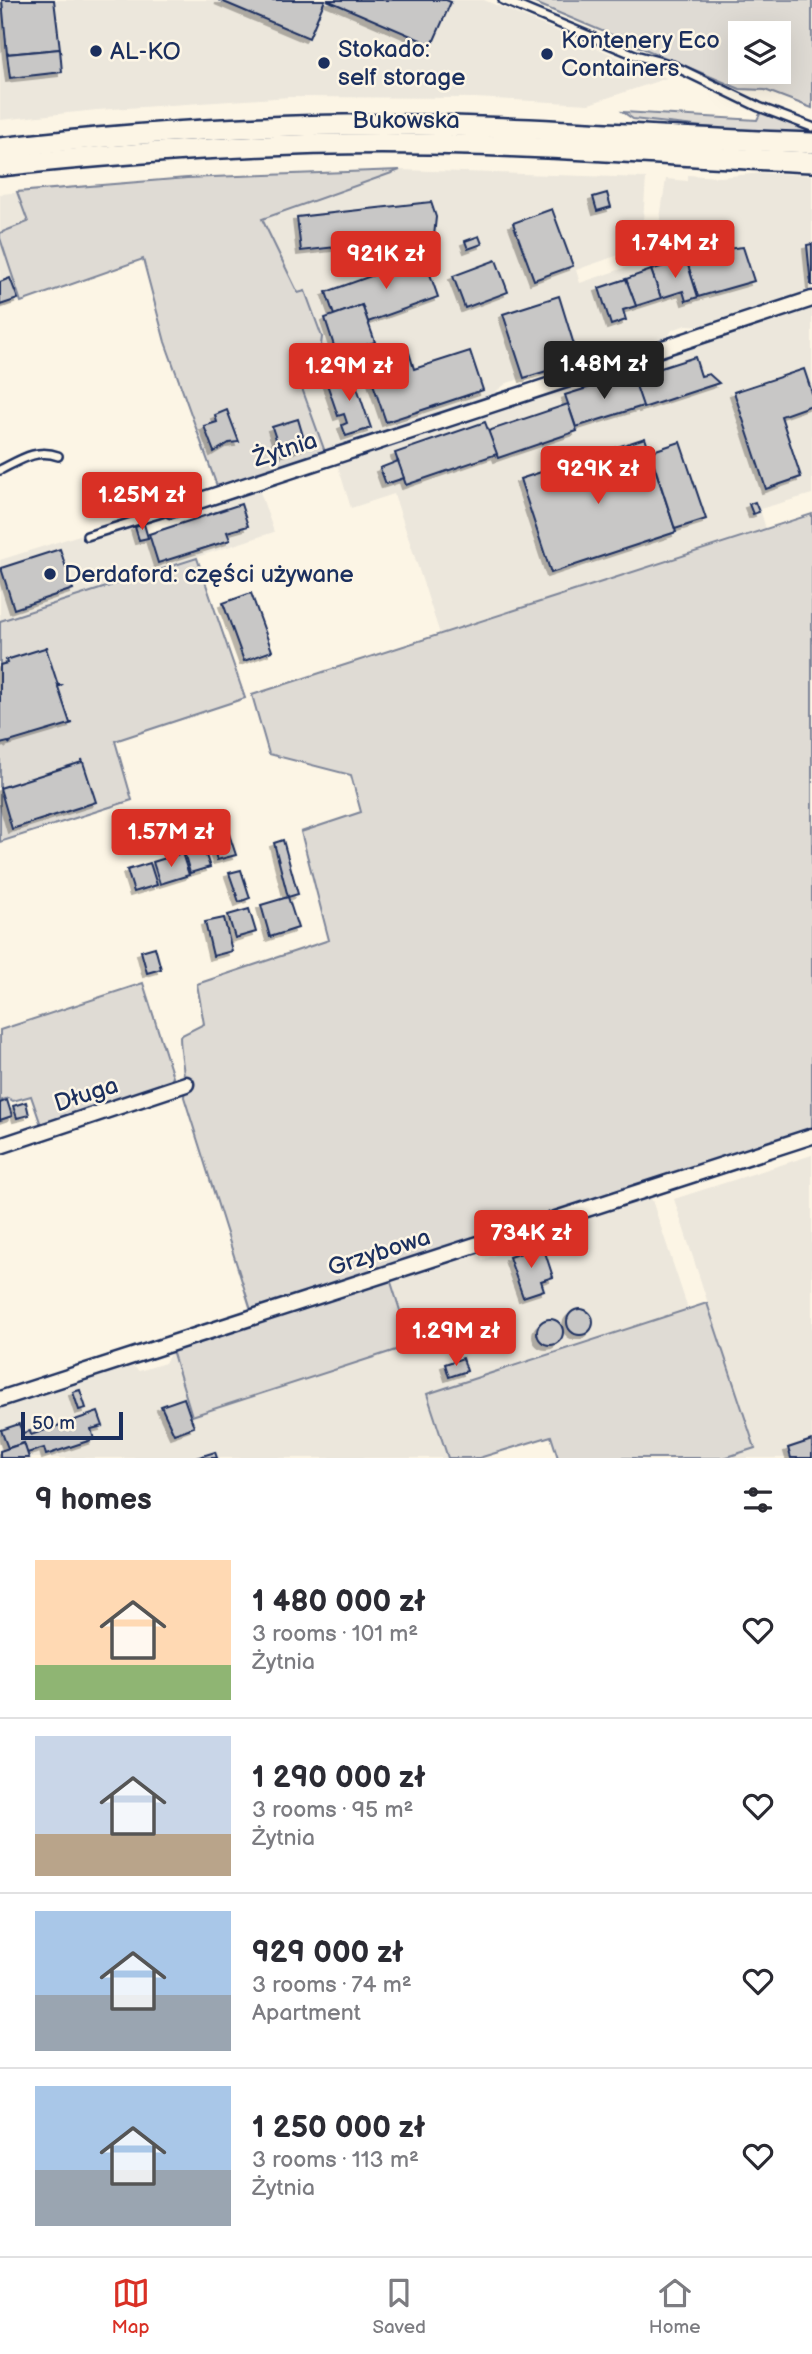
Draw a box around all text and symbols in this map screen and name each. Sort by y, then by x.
map controls [728,21,791,84]
button: layers [728,21,791,84]
place label: Kontenery Eco Containers [561,26,720,83]
place label: Stokado: self storage [338,35,465,92]
place label: AL-KO [110,37,181,66]
marker: AL-KO [88,43,104,59]
marker: Kontenery Eco Containers [539,46,555,62]
marker: Stokado: self storage [316,55,332,71]
street label: Bukowska [352,106,460,135]
pin: 1.74M zł [603,220,747,280]
text: 1.74M zł [631,229,719,257]
pin: 921K zł [321,232,451,291]
text: 921K zł [347,240,425,268]
pin: 1.48M zł [532,342,676,401]
pin: 1.29M zł [277,344,421,403]
text: 1.48M zł [560,350,648,378]
text: 1.29M zł [305,352,393,380]
street label: Żytnia [248,426,321,474]
pin: 929K zł [533,447,663,506]
text: 929K zł [557,455,639,483]
pin: 1.25M zł [70,472,214,532]
text: 1.25M zł [98,481,186,509]
place label: Derdaford: części używane [64,560,354,589]
marker: Derdaford: części używane [42,566,58,582]
pin: 1.57M zł [99,810,243,869]
text: 1.57M zł [128,818,214,846]
street label: Długa [50,1071,122,1118]
pin: 734K zł [466,1210,596,1270]
text: 734K zł [490,1219,572,1247]
street label: Grzybowa [324,1222,434,1283]
pin: 1.29M zł [384,1308,528,1368]
text: 1.29M zł [412,1317,500,1345]
scale bar [21,1409,122,1441]
text: 50 m [32,1412,75,1435]
icon: filters [739,1481,777,1519]
text: 9 homes [35,1482,152,1518]
text: 1 480 000 zł [252,1584,426,1620]
icon: home [91,1588,175,1672]
icon: heart [739,1611,777,1649]
text: 3 rooms · 101 m² [252,1620,418,1648]
text: Żytnia [252,1648,315,1676]
text: 1 290 000 zł [252,1760,426,1796]
icon: home [91,1764,175,1848]
icon: heart [739,1787,777,1825]
text: 3 rooms · 95 m² [252,1796,413,1824]
text: Żytnia [252,1824,315,1852]
text: 929 000 zł [252,1935,404,1971]
icon: home [91,1939,175,2023]
icon: heart [739,1962,777,2000]
text: 3 rooms · 74 m² [252,1971,412,1999]
text: Apartment [252,1999,361,2027]
text: 1 250 000 zł [252,2110,425,2146]
icon: home [91,2114,175,2198]
icon: heart [739,2137,777,2175]
text: 3 rooms · 113 m² [252,2146,419,2174]
text: Żytnia [252,2174,315,2202]
tab: Map [111,2274,150,2339]
tab: Saved [373,2274,426,2339]
tab: Home [649,2274,701,2339]

